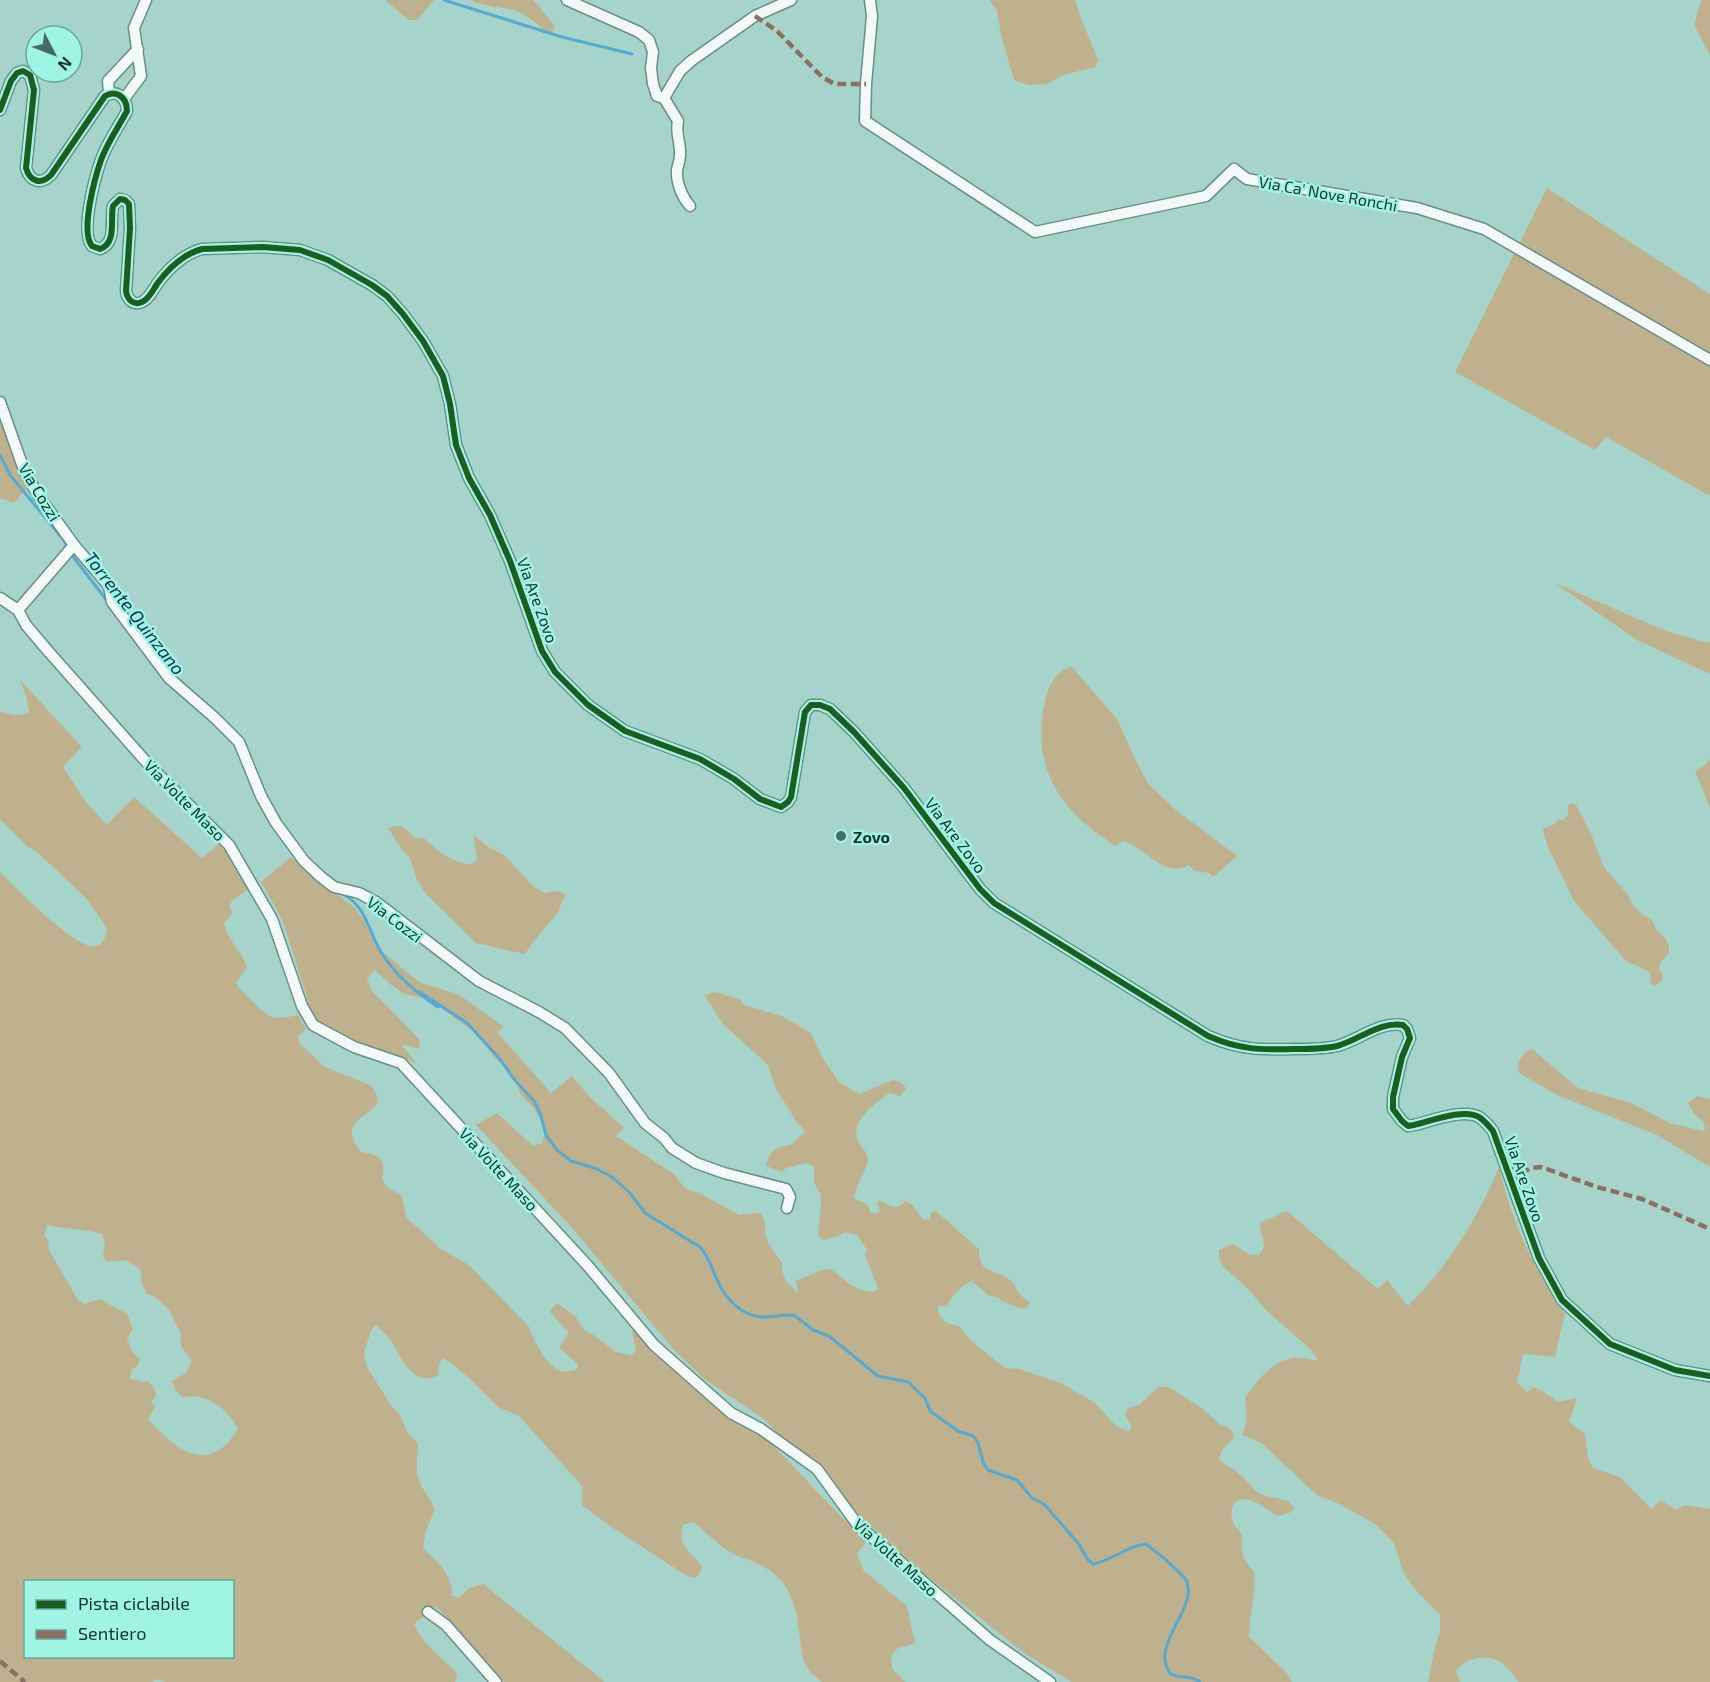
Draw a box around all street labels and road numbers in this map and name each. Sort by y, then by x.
street label: Via Ca' Nove Ronchi [1257,171,1399,215]
street label: Via Cozzi [15,459,65,525]
street label: Via Are Zovo [514,555,562,645]
street label: Via Volte Maso [141,756,229,844]
street label: Via Are Zovo [921,794,991,876]
street label: Via Cozzi [364,892,426,946]
street label: Via Volte Maso [456,1123,542,1215]
street label: Via Are Zovo [1501,1134,1549,1224]
street label: Via Volte Maso [850,1514,942,1600]

